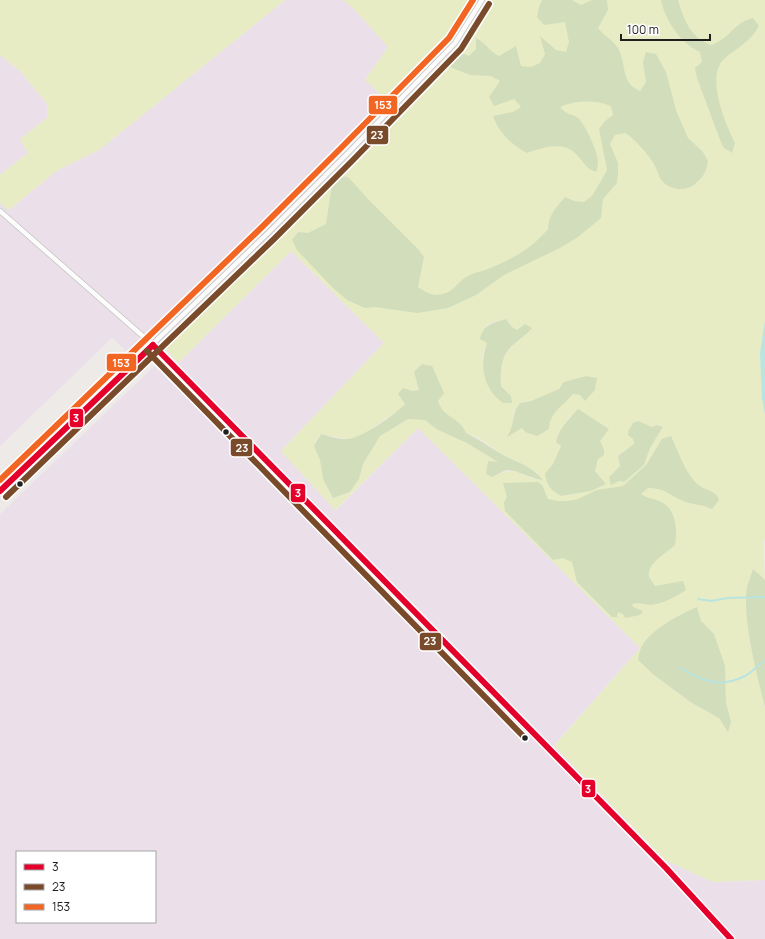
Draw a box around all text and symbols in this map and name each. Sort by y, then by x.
scale bar [621,16,710,42]
text: 100 m [627,21,659,38]
line badge: 153 [368,95,398,115]
text: 153 [374,97,392,112]
line badge: 23 [366,125,389,145]
text: 23 [371,127,383,142]
line badge: 153 [106,353,137,372]
text: 153 [112,355,130,370]
line badge: 3 [69,408,84,428]
text: 3 [73,410,79,425]
unlabelled marker [221,427,231,437]
line badge: 23 [230,438,253,457]
text: 23 [236,440,248,455]
unlabelled marker [15,479,25,489]
line badge: 3 [290,483,306,503]
text: 3 [295,485,301,500]
line badge: 23 [419,632,442,651]
text: 23 [424,633,436,648]
unlabelled marker [520,733,530,743]
line badge: 3 [581,779,596,798]
text: 3 [585,781,591,796]
legend [16,851,156,923]
text: 3 [52,858,59,875]
text: 23 [52,878,65,895]
text: 153 [52,898,70,915]

